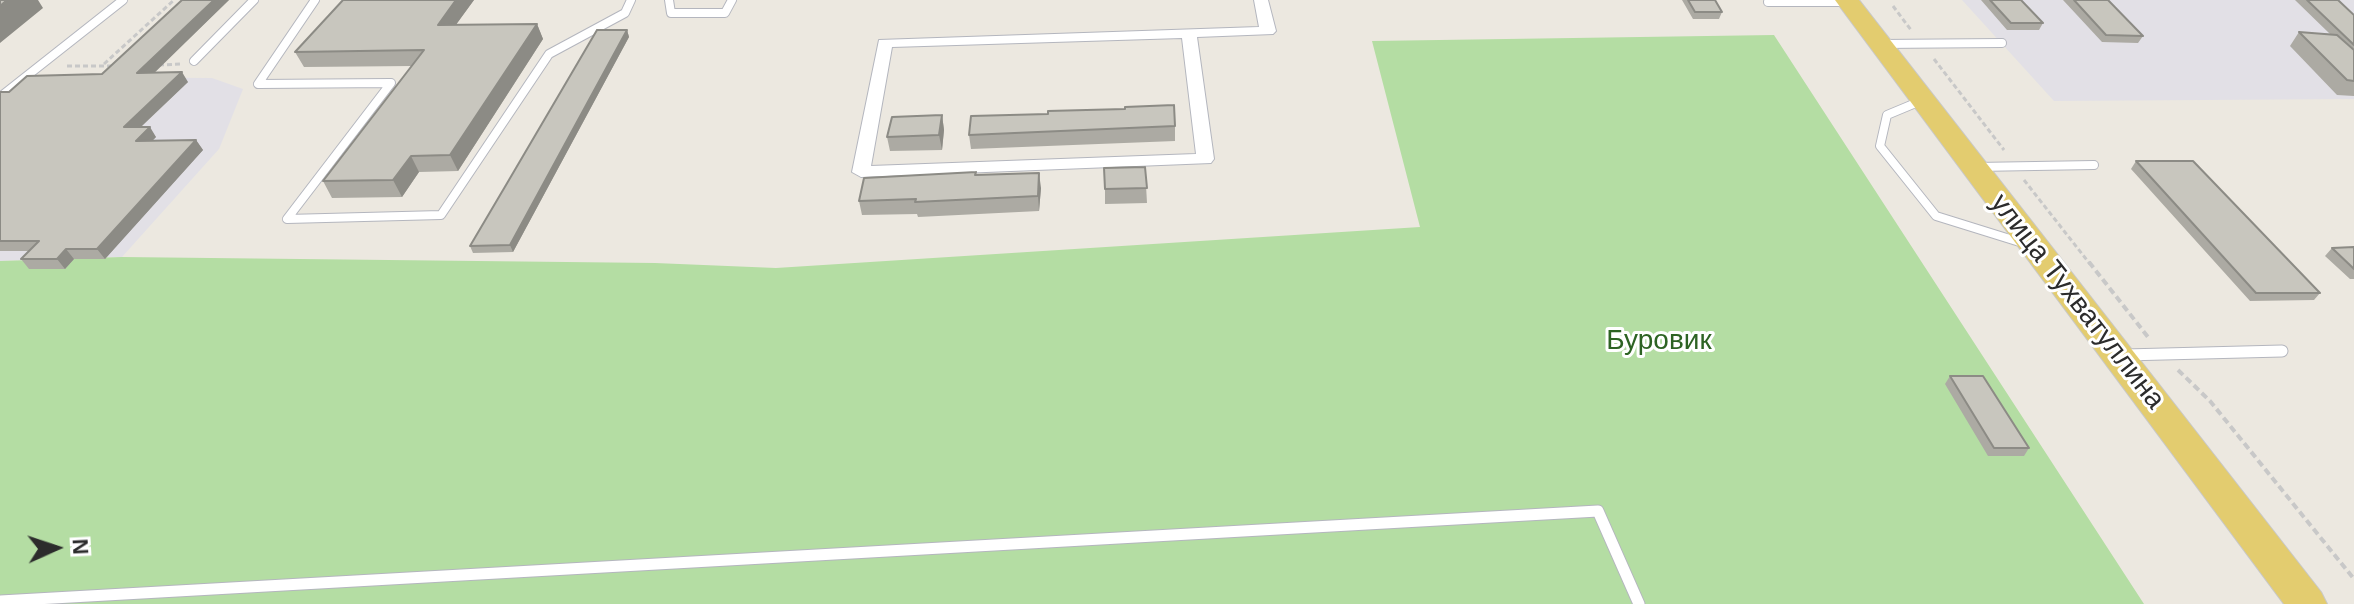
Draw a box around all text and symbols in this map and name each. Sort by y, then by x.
street label: улица Тухватуллина [1983,188,2171,416]
park label: Буровик [1606,324,1712,358]
north arrow [16,508,96,588]
text: N [68,538,93,555]

